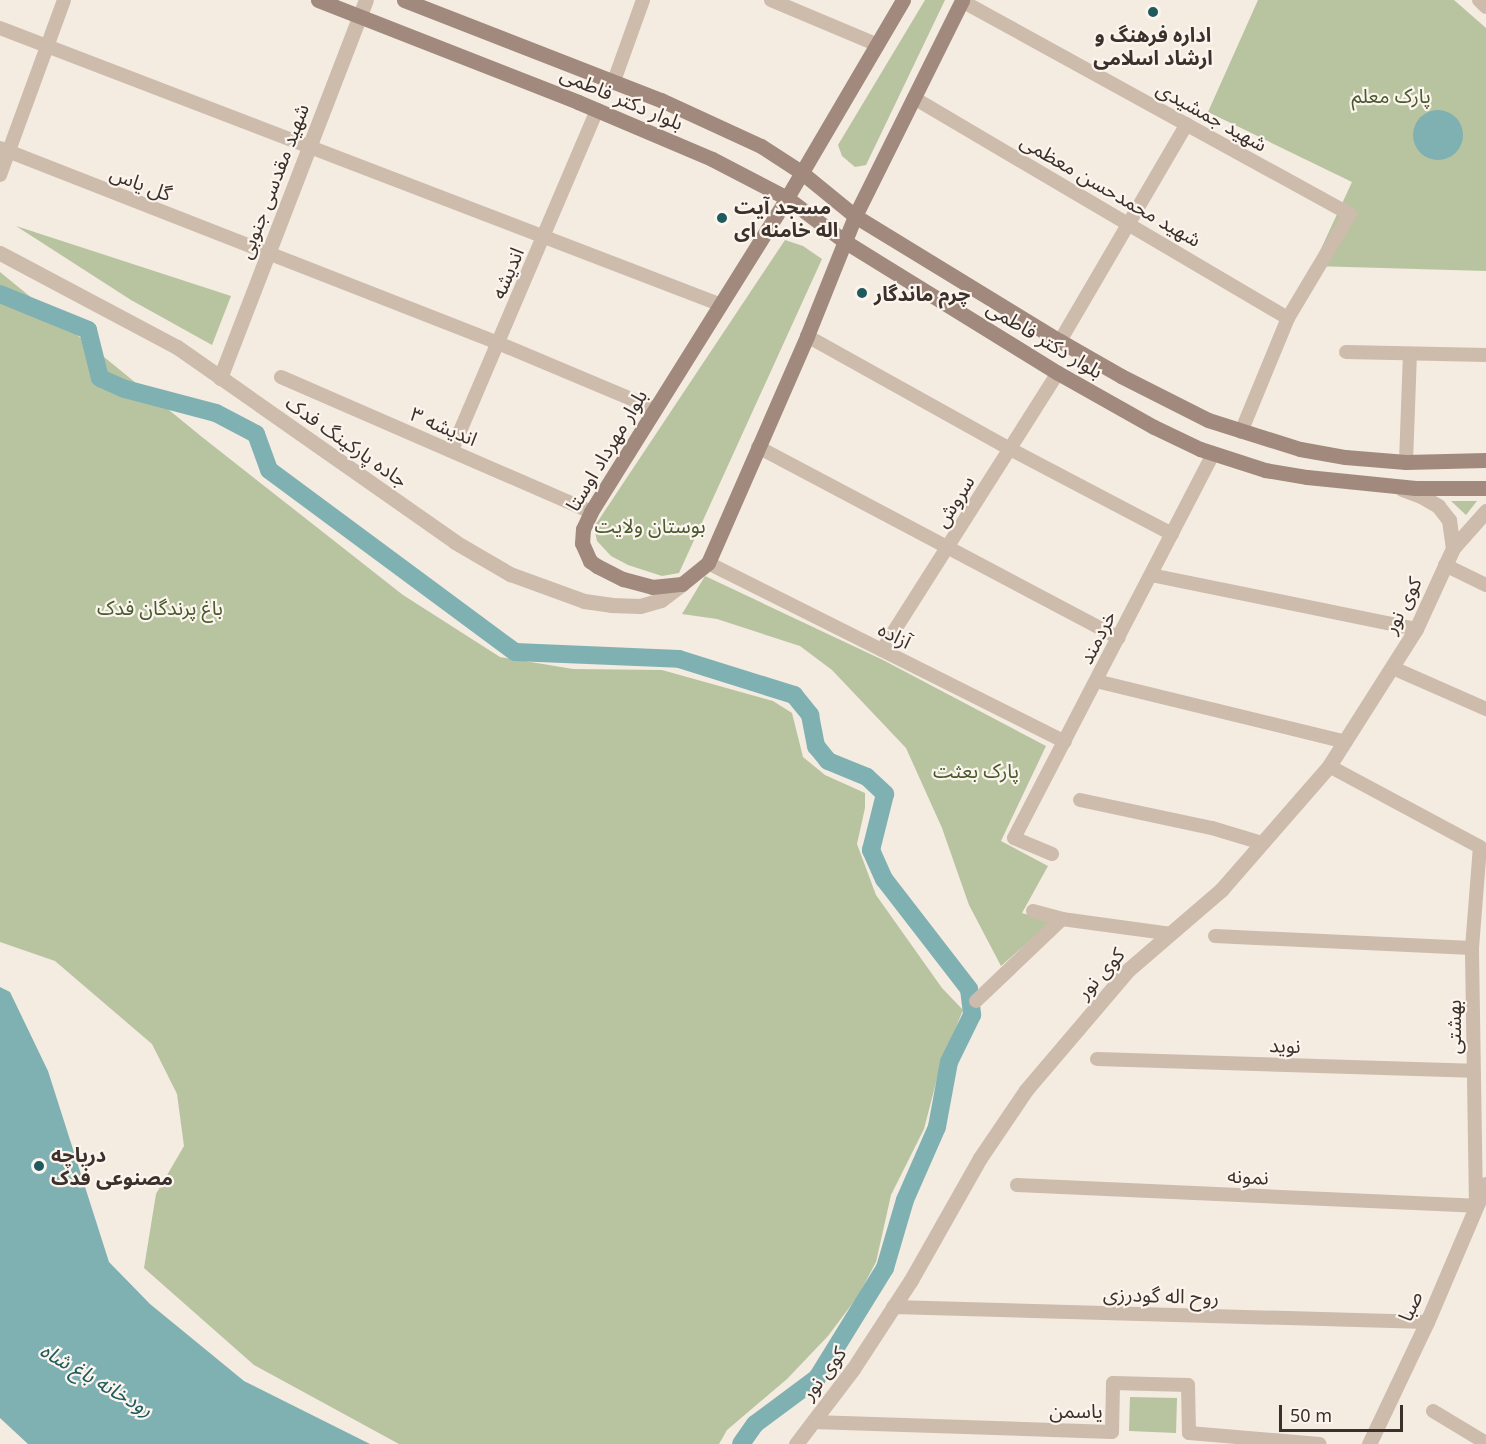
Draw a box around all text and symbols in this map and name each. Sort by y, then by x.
marker: اداره فرهنگ و ارشاد اسلامی [1146,5,1160,19]
place label: اداره فرهنگ و ارشاد اسلامی [1093,22,1213,69]
street label: بلوار دکتر فاطمی [557,61,687,135]
street label: شهید جمشیدی [1152,76,1272,156]
park label: پارک معلم [1351,83,1431,107]
street label: شهید مقدسی جنوبی [232,100,314,262]
street label: شهید محمدحسن معظمی [1016,128,1206,252]
street label: گل یاس [107,160,175,206]
place label: مسجد آیت اله خامنه ای [734,195,838,242]
marker: مسجد آیت اله خامنه ای [715,211,729,225]
street label: اندیشه [486,244,528,302]
place label: چرم ماندگار [874,281,970,305]
marker: چرم ماندگار [855,286,869,300]
street label: بلوار دکتر فاطمی [983,295,1107,383]
street label: بلوار مهرداد اوستا [560,385,652,515]
street label: جاده پارکینگ فدک [281,390,413,492]
street label: اندیشه ۳ [407,401,481,451]
street label: سروش [929,471,979,531]
park label: بوستان ولایت [594,513,706,537]
street label: کوی نور [1378,573,1426,637]
park label: باغ پرندگان فدک [97,595,223,619]
street label: خردمند [1073,606,1121,668]
street label: آزاده [874,617,916,653]
park label: پارک بعثت [933,758,1019,782]
street label: کوی نور [1071,943,1129,1003]
street label: بهشتی [1441,1000,1465,1054]
street label: نوید [1269,1032,1301,1058]
place label: دریاچه مصنوعی فدک [51,1142,173,1189]
marker: دریاچه مصنوعی فدک [32,1159,46,1173]
street label: نمونه [1227,1163,1269,1189]
street label: روح اله گودرزی [1102,1281,1220,1309]
street label: صبا [1393,1287,1427,1325]
water label: رودخانه باغ شاه [36,1337,158,1421]
street label: کوی نور [795,1342,851,1404]
scale bar [1282,1393,1406,1431]
street label: یاسمن [1049,1398,1103,1422]
text: 50 m [1290,1403,1332,1427]

